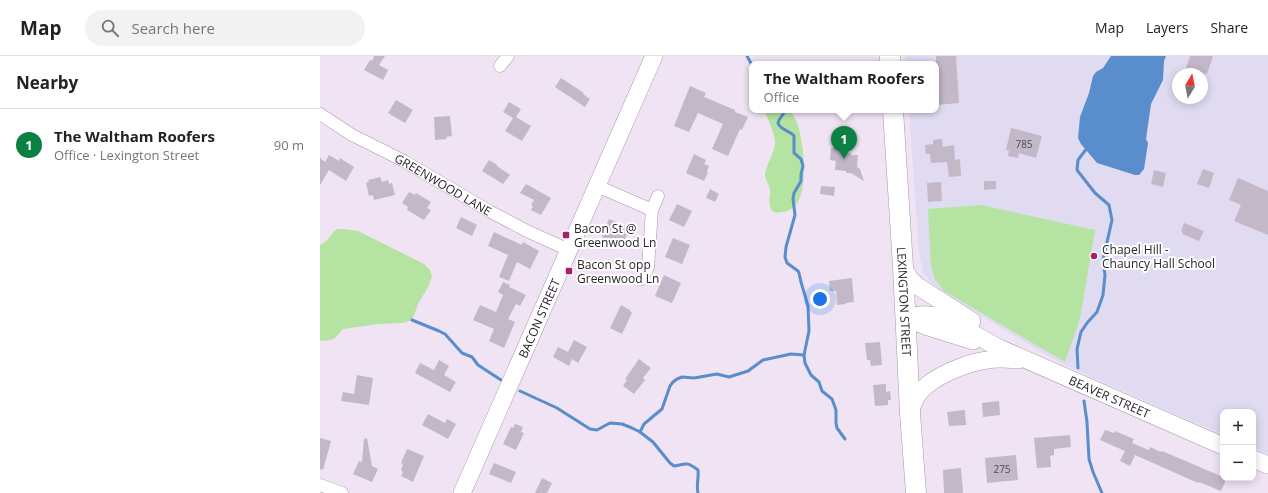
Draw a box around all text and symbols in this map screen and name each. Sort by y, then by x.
search box [85,10,365,46]
text: Map [20,15,61,41]
icon: search [99,17,121,39]
text: Search here [131,18,215,38]
text: Map [1095,18,1124,37]
text: Layers [1146,18,1188,37]
text: Share [1210,18,1248,37]
popup [749,61,939,113]
text: The Waltham Roofers [764,68,924,88]
north arrow [1172,68,1208,104]
text: Nearby [16,71,78,94]
text: Office [764,88,799,106]
text: The Waltham Roofers [54,126,215,146]
pin: 1 [831,126,857,159]
text: 1 [25,136,33,154]
text: 90 m [274,136,304,154]
house number: 785 [1015,137,1033,151]
text: Office · Lexington Street [54,146,199,164]
street label: GREENWOOD LANE [392,149,495,219]
place label: Bacon St @ Greenwood Ln [574,220,656,251]
marker: Bacon St @ Greenwood Ln [561,230,571,240]
place label: Chapel Hill - Chauncy Hall School [1102,241,1215,272]
street label: LEXINGTON STREET [893,246,916,357]
marker: Chapel Hill - Chauncy Hall School [1089,251,1099,261]
place label: Bacon St opp Greenwood Ln [577,256,659,287]
marker: Bacon St opp Greenwood Ln [564,266,574,276]
street label: BACON STREET [514,275,564,360]
your location [810,289,830,309]
street label: BEAVER STREET [1066,371,1153,422]
map controls [1220,409,1256,481]
button: + [1220,409,1256,445]
button: − [1220,445,1256,481]
house number: 275 [993,462,1011,476]

